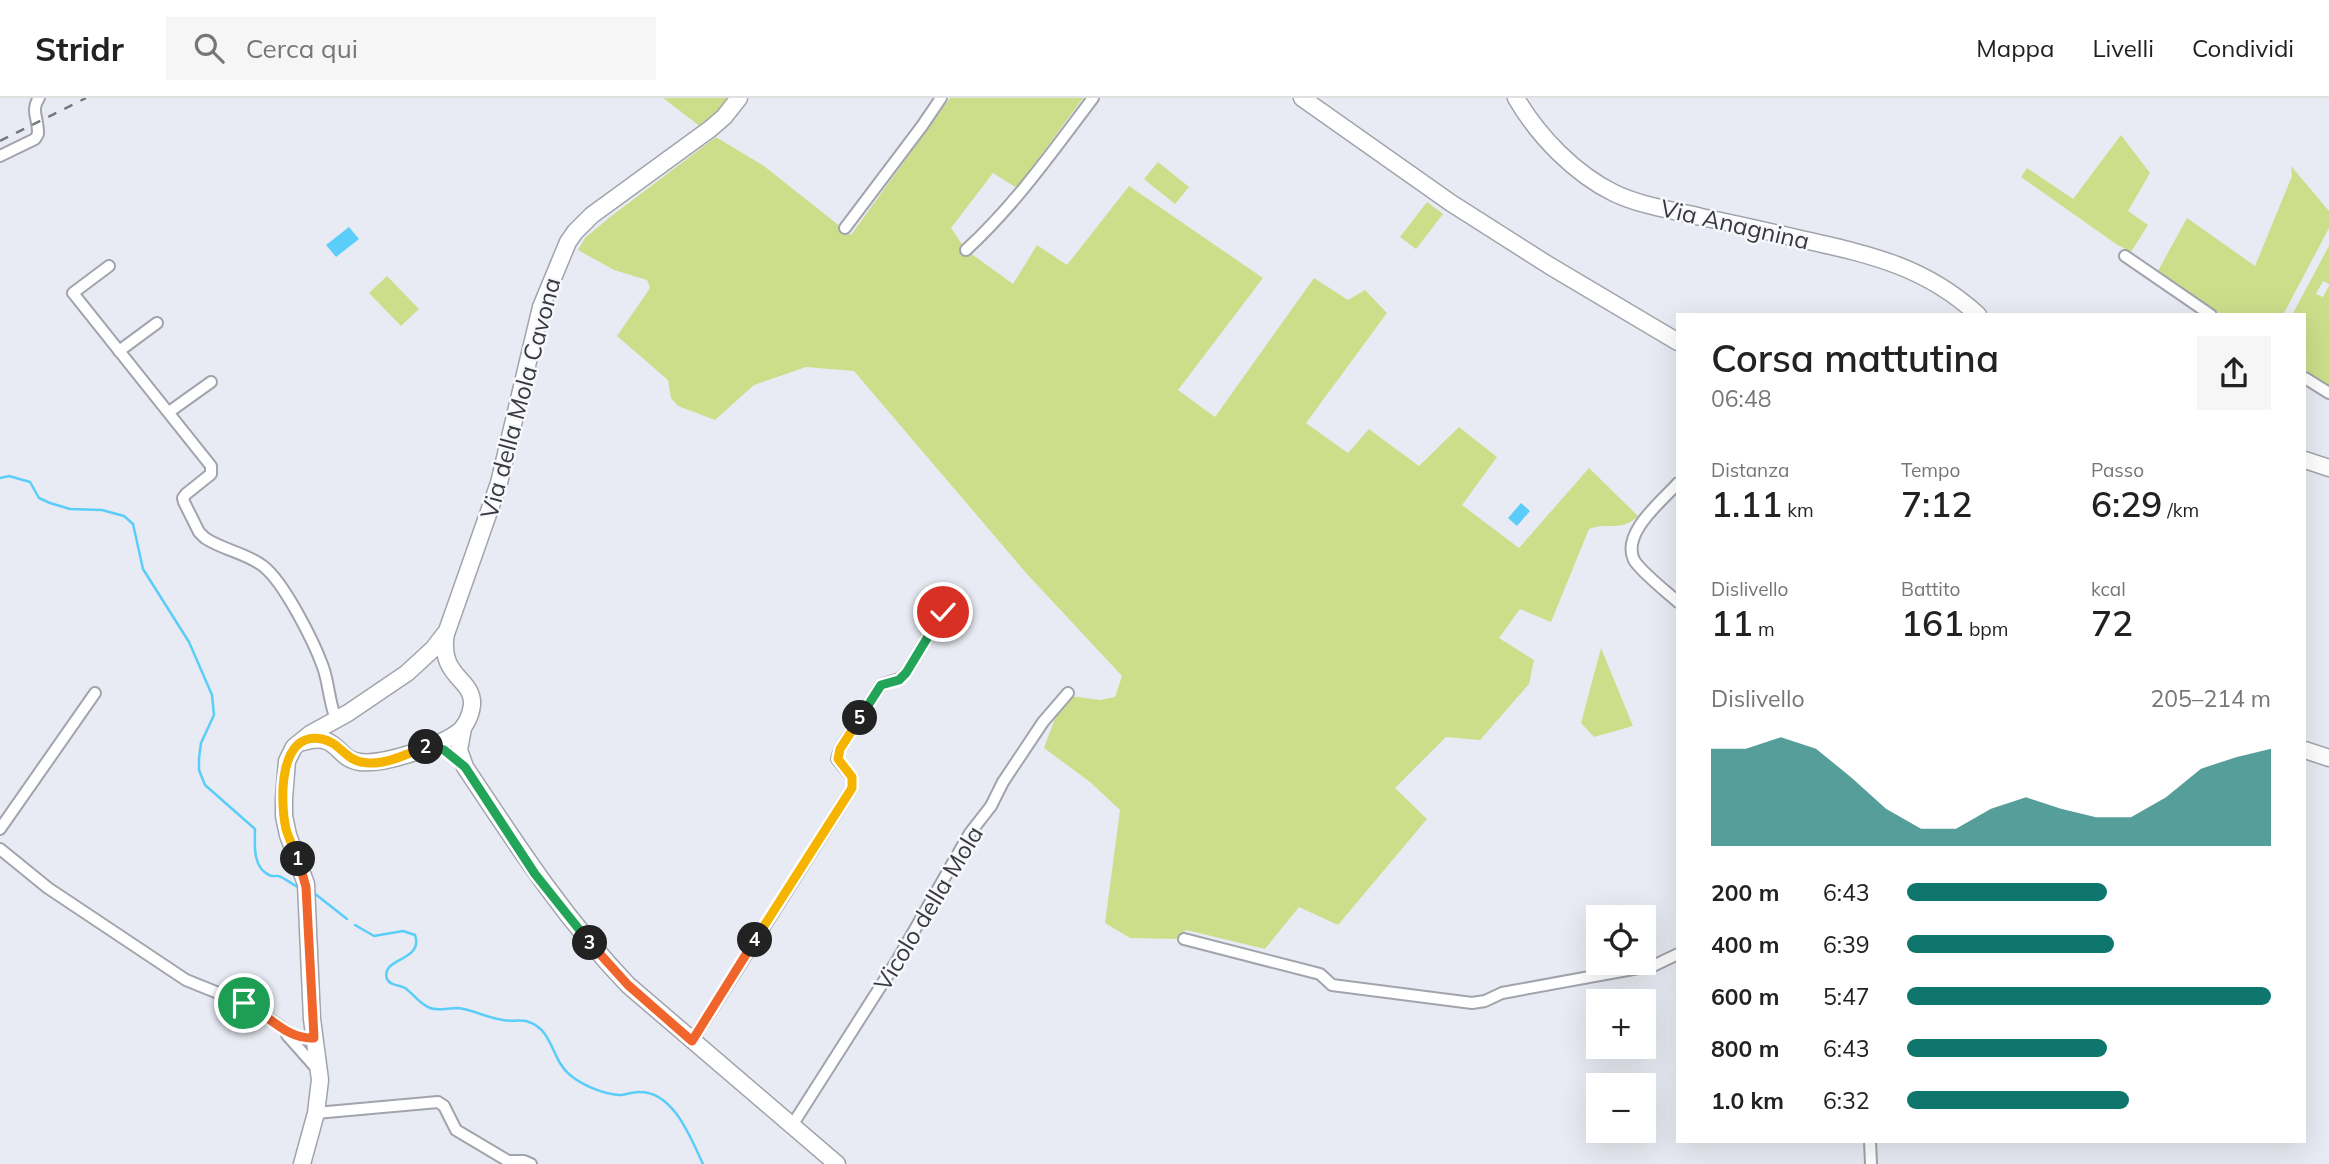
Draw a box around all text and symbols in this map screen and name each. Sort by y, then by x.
search box [166,17,656,80]
text: Stridr [35,28,124,69]
icon: search [190,29,228,67]
text: Cerca qui [246,32,358,65]
text: Mappa [1976,33,2054,63]
text: Livelli [2092,33,2154,63]
text: Condividi [2192,33,2294,63]
street label: Via Anagnina [1658,192,1812,256]
street label: Via della Mola Cavona [473,274,567,522]
text: Corsa mattutina [1711,334,1999,382]
button: share [2197,336,2271,410]
text: 06:48 [1711,384,1771,413]
text: Distanza [1711,458,1789,482]
text: Tempo [1901,458,1960,482]
text: Passo [2091,458,2144,482]
text: 1.11 [1711,482,1782,526]
text: 7:12 [1901,482,1972,526]
text: 6:29 [2091,482,2162,526]
text: km [1782,498,1814,522]
text: /km [2162,498,2199,522]
text: Dislivello [1711,577,1788,601]
text: Battito [1901,577,1960,601]
text: kcal [2091,577,2126,601]
pin [913,582,973,642]
icon: check [924,593,962,631]
text: 11 [1711,601,1753,645]
text: 161 [1901,601,1964,645]
text: 72 [2091,601,2133,645]
text: m [1753,617,1775,641]
text: bpm [1964,617,2008,641]
text: Dislivello [1711,684,1805,713]
text: 205–214 m [2150,684,2271,713]
pin: 5 [842,700,878,736]
text: 5 [854,705,865,729]
pin: 2 [408,730,444,764]
text: 2 [420,734,431,758]
street label: Vicolo della Mola [867,820,989,996]
pin: 1 [280,842,316,876]
text: 1 [292,846,303,870]
text: 200 m [1711,878,1779,907]
text: 6:43 [1823,878,1870,907]
map controls [1586,905,1656,1143]
button: locate [1586,905,1656,975]
pin: 4 [738,922,772,958]
pin: 3 [572,926,608,960]
text: 4 [749,927,760,951]
text: 3 [584,930,595,954]
text: 400 m [1711,930,1779,959]
text: 6:39 [1823,930,1870,959]
pin [214,973,274,1033]
text: 600 m [1711,982,1779,1011]
text: 5:47 [1823,982,1870,1011]
icon: arrive [225,984,263,1022]
button: + [1586,989,1656,1059]
text: 800 m [1711,1034,1779,1063]
text: 6:43 [1823,1034,1870,1063]
button: − [1586,1073,1656,1143]
text: 1.0 km [1711,1086,1784,1115]
text: 6:32 [1823,1086,1870,1115]

